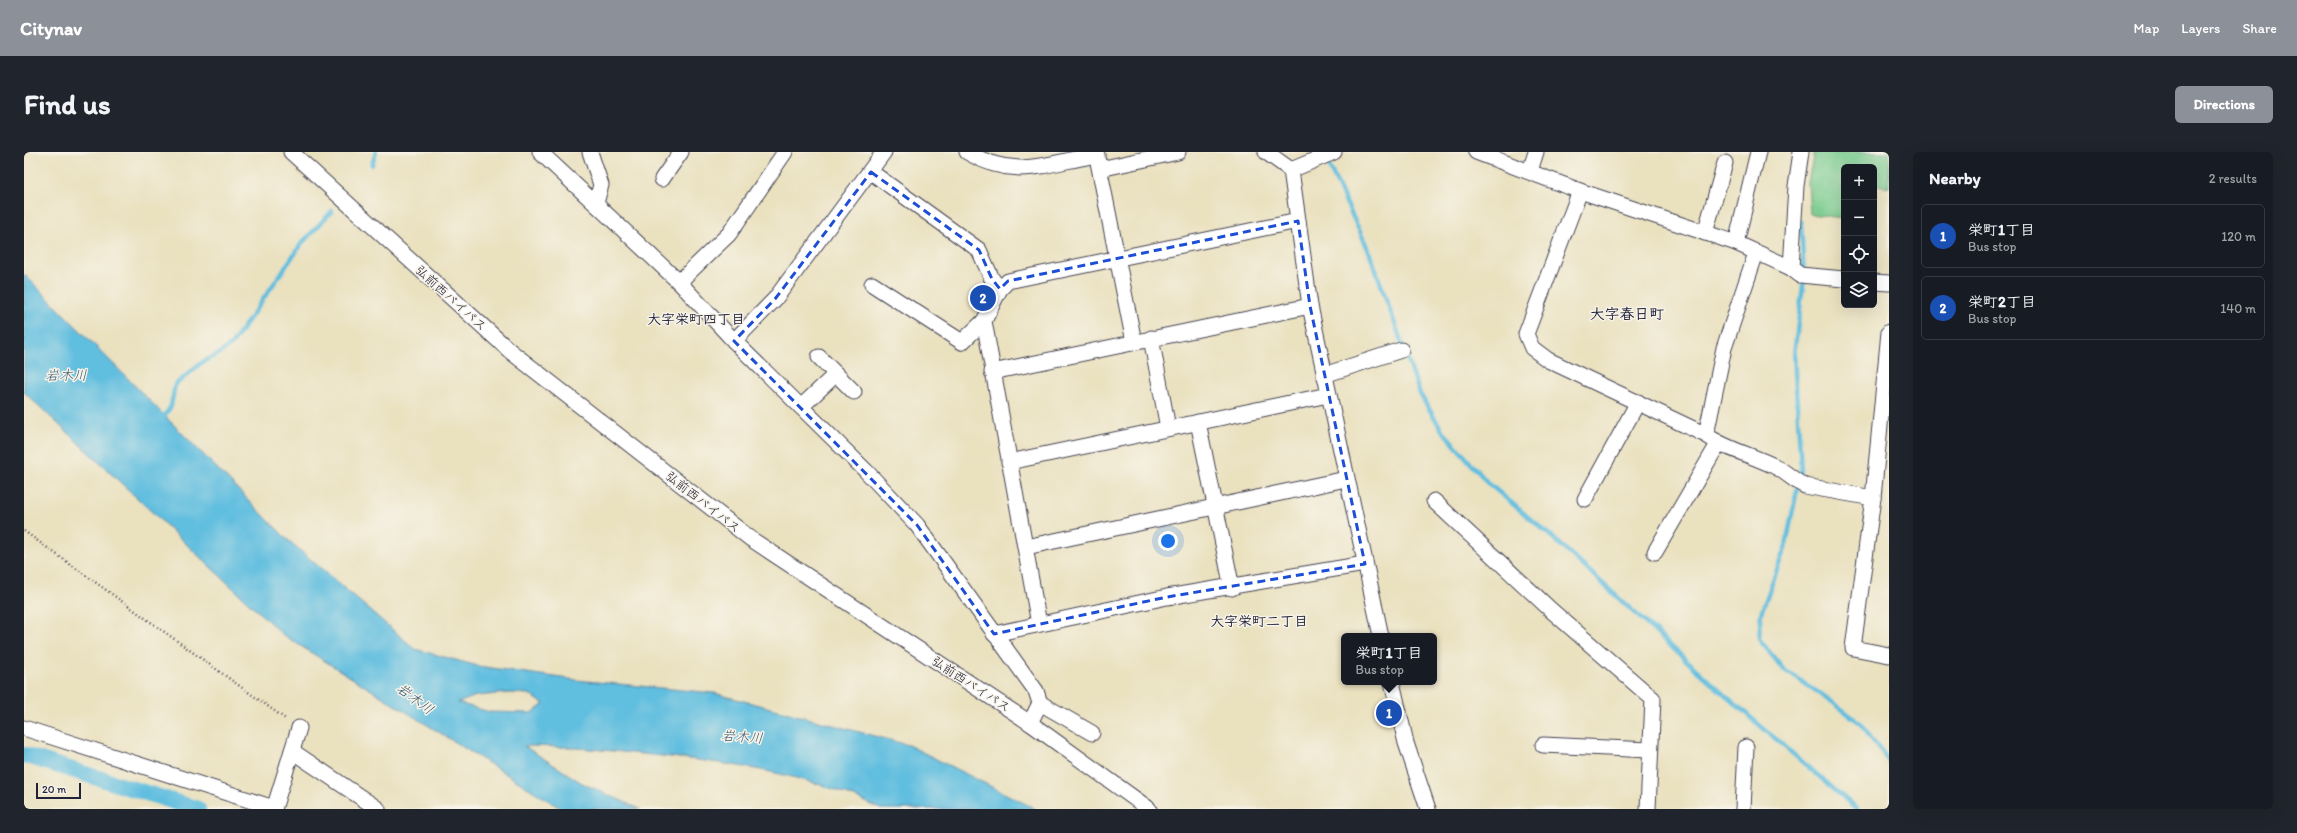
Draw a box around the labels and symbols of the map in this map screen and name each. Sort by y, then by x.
street label: 弘前西バイパス [412,262,490,334]
pin: 2 [970,283,996,313]
district label: 大字春日町 [1589,305,1665,323]
district label: 大字栄町四丁目 [647,311,745,328]
water label: 岩木川 [45,367,87,384]
street label: 弘前西バイパス [663,468,743,536]
your location [1158,531,1178,551]
district label: 大字栄町二丁目 [1210,613,1308,630]
street label: 弘前西バイパス [929,653,1013,715]
water label: 岩木川 [393,680,437,718]
pin: 1 [1376,698,1402,728]
water label: 岩木川 [720,727,764,747]
scale bar [36,781,81,800]

